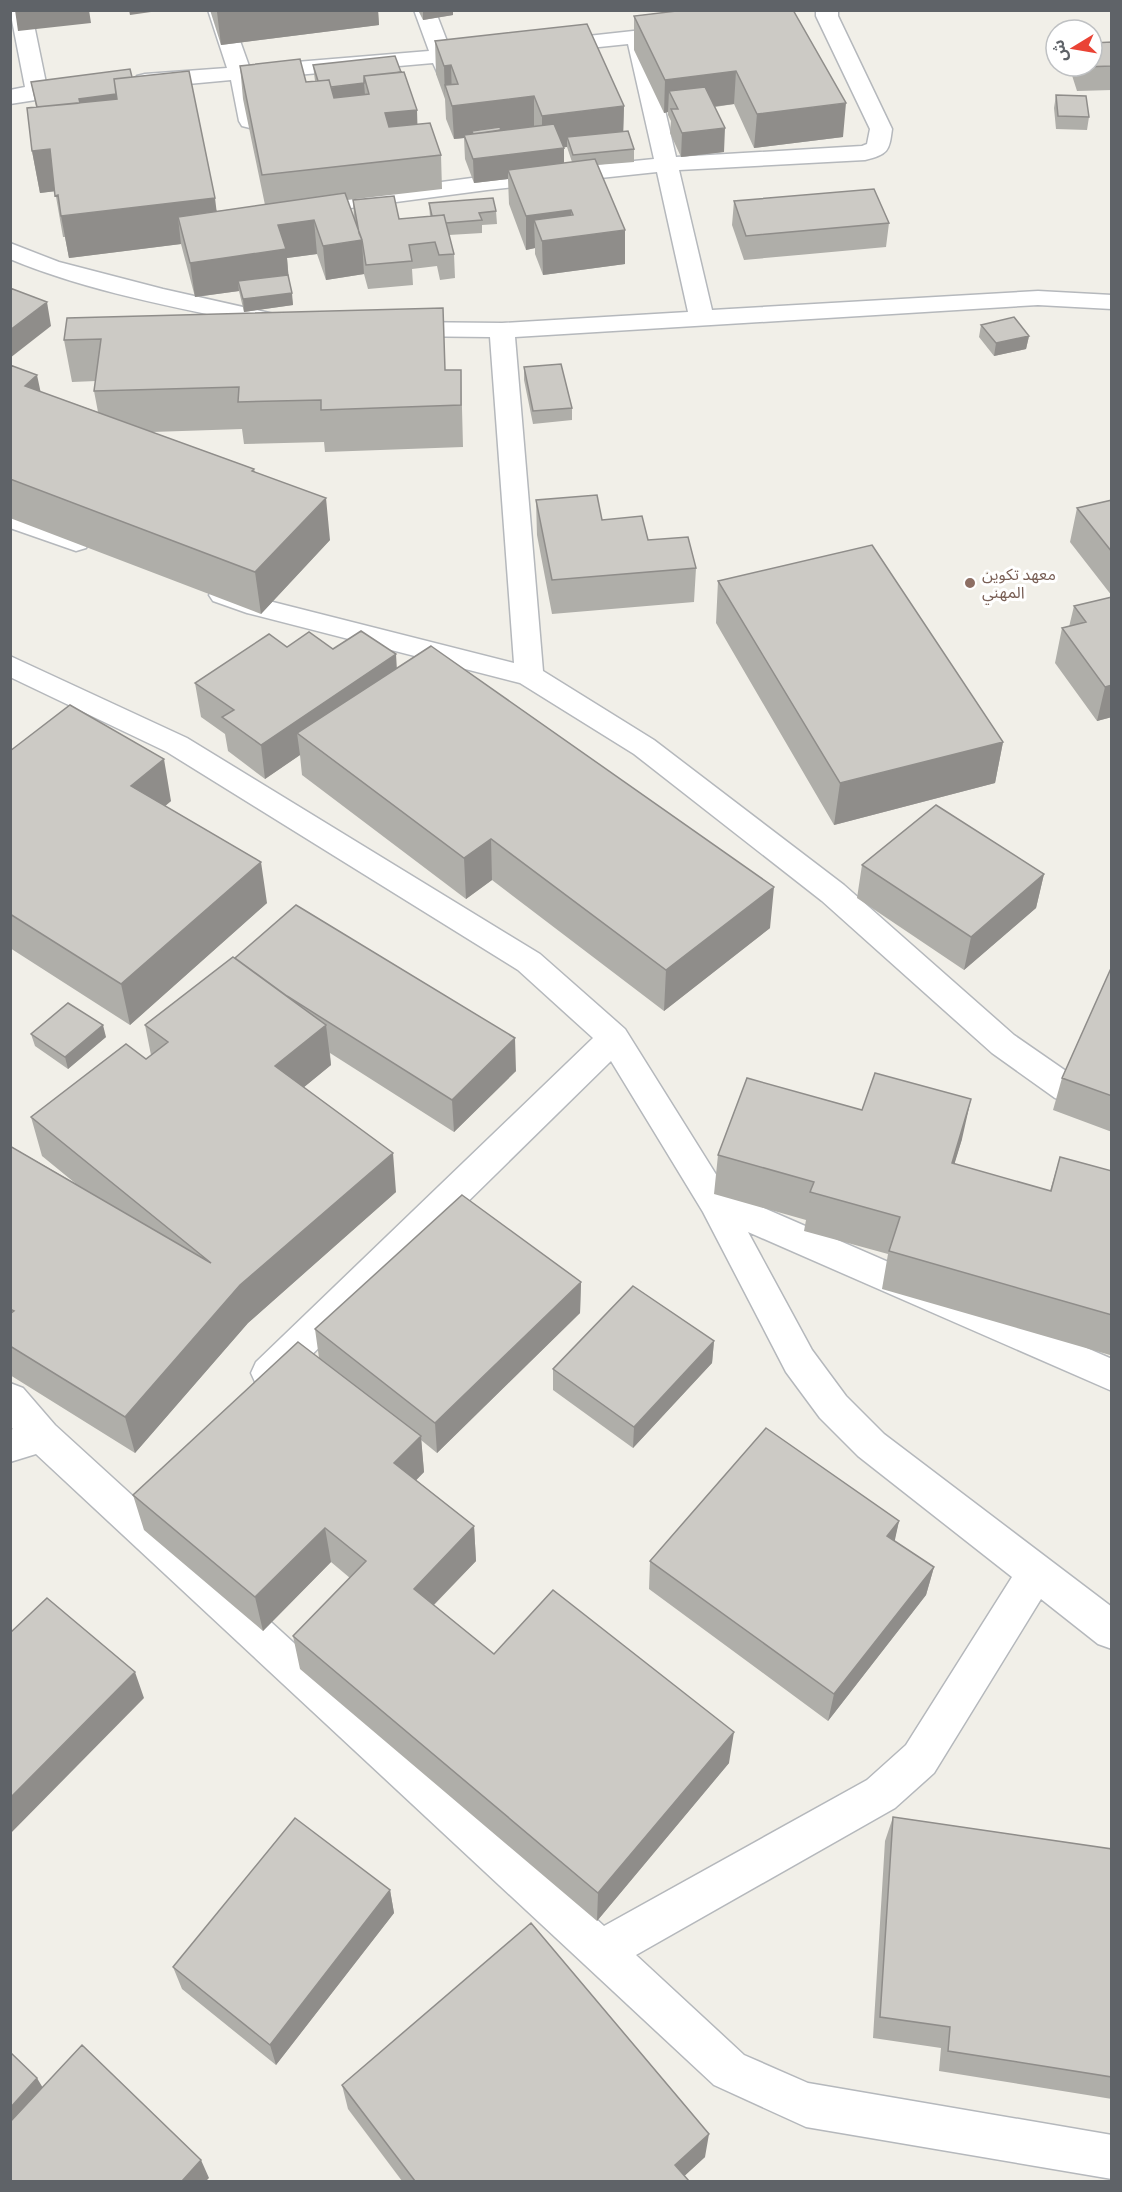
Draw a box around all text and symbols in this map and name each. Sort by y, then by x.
north arrow [1044,18,1104,78]
text: ش [1048,38,1072,63]
place label: معهد تكوين المهني [982,565,1056,605]
marker: معهد تكوين المهني [963,576,977,590]

